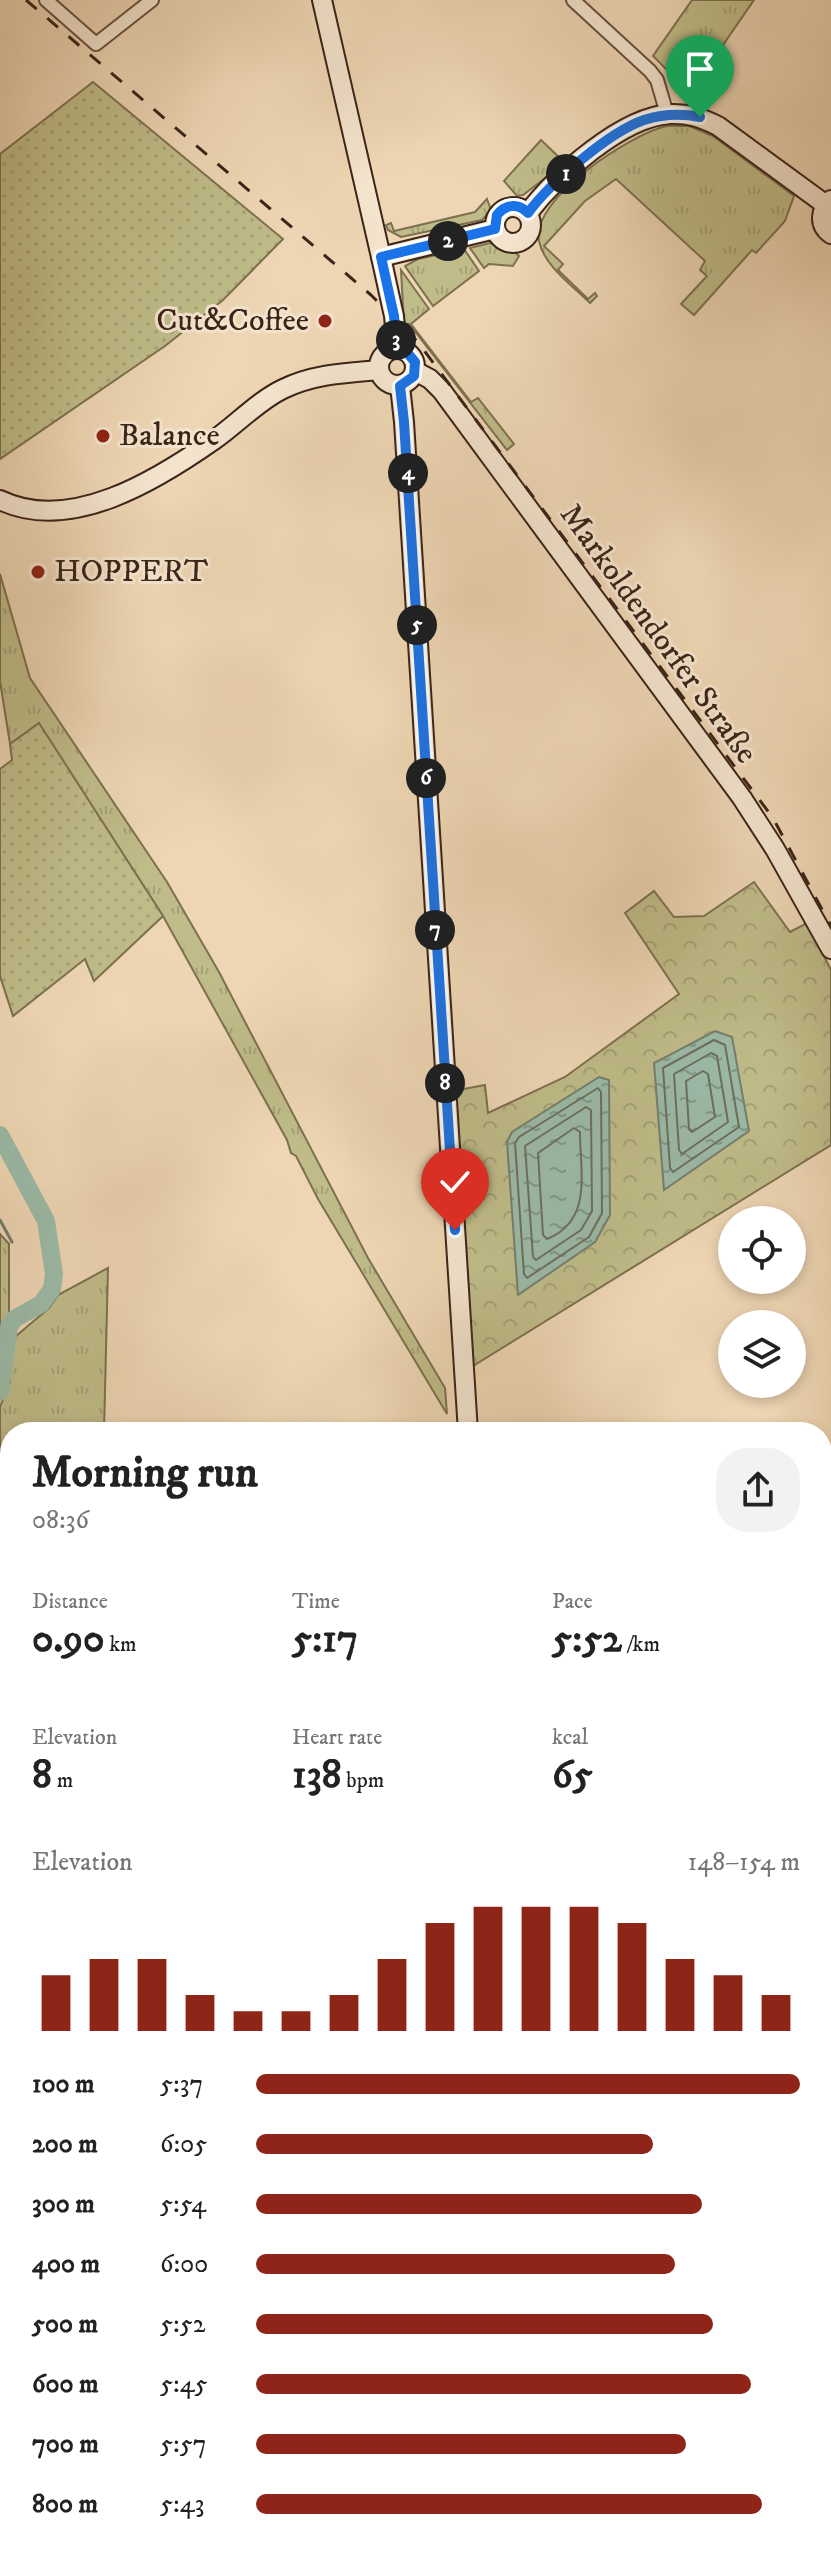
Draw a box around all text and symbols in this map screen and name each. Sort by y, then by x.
pin [666,35,734,117]
icon: arrive [678,47,722,91]
pin: 1 [546,154,586,194]
text: 1 [562,160,570,187]
pin: 2 [428,221,468,261]
text: 2 [443,227,453,254]
place label: Cut&Coffee [156,301,309,341]
marker: Cut&Coffee [316,312,334,330]
pin: 3 [376,320,416,360]
text: 3 [392,326,400,353]
place label: Balance [119,416,220,456]
marker: Balance [94,427,112,445]
pin: 4 [388,453,428,493]
text: 4 [402,459,414,486]
street label: Markoldendorfer Straße [550,496,766,772]
place label: HOPPERT [54,552,208,592]
marker: HOPPERT [29,563,47,581]
pin: 5 [397,605,437,645]
text: 5 [412,611,422,638]
pin: 6 [406,758,446,798]
text: 6 [420,764,432,791]
pin: 7 [415,910,455,950]
text: 7 [429,916,441,943]
pin: 8 [425,1063,465,1103]
text: 8 [439,1069,451,1096]
pin [421,1148,489,1230]
icon: check [433,1160,477,1204]
map controls [718,1206,806,1398]
button: locate [718,1206,806,1294]
button: layers [718,1310,806,1398]
text: Morning run [32,1446,258,1501]
button: share [716,1448,800,1532]
text: 08:36 [32,1504,89,1537]
text: Distance [32,1588,108,1615]
text: Time [292,1588,340,1615]
text: Pace [552,1588,593,1615]
text: 0.90 [32,1615,104,1665]
text: 5:17 [292,1615,358,1665]
text: 5:52 [552,1615,622,1665]
text: km [104,1631,137,1658]
text: /km [622,1631,660,1658]
text: Elevation [32,1724,117,1751]
text: Heart rate [292,1724,382,1751]
text: kcal [552,1724,588,1751]
text: 8 [32,1751,52,1801]
text: 138 [292,1751,342,1801]
text: 65 [552,1751,593,1801]
text: m [52,1767,73,1794]
text: bpm [342,1767,384,1794]
text: Elevation [32,1846,133,1879]
text: 148–154 m [688,1846,800,1879]
text: 100 m [32,2068,95,2101]
text: 5:37 [160,2068,203,2101]
text: 200 m [32,2128,98,2161]
text: 6:05 [160,2128,207,2161]
text: 300 m [32,2188,95,2221]
text: 5:54 [160,2188,206,2221]
text: 400 m [32,2248,100,2281]
text: 6:00 [160,2248,208,2281]
text: 500 m [32,2308,98,2341]
text: 5:52 [160,2308,205,2341]
text: 600 m [32,2368,99,2401]
text: 5:45 [160,2368,207,2401]
text: 700 m [32,2428,99,2461]
text: 5:57 [160,2428,206,2461]
text: 800 m [32,2488,98,2521]
text: 5:43 [160,2488,204,2521]

